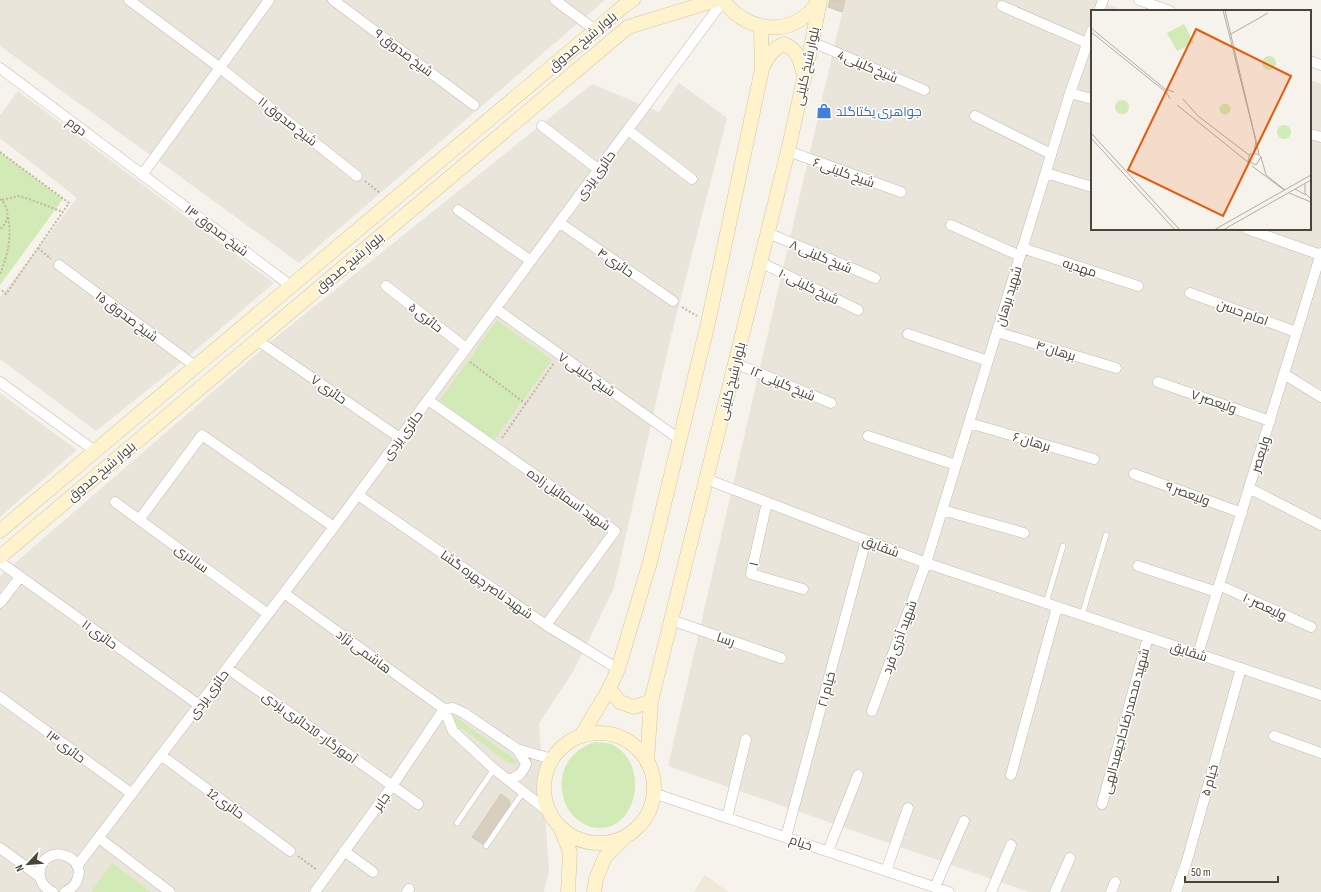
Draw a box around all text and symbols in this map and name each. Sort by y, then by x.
street label: بلوار شیخ صدوق [545,8,620,75]
inset map [1091,10,1311,230]
street label: شیخ صدوق ۹ [371,25,436,80]
street label: بلوار شیخ کلینی [791,25,823,107]
street label: شیخ کلینی 4 [835,47,900,87]
street label: شیخ صدوق ۱۱ [255,94,320,150]
shop icon: جواهری یکتاگلد [815,102,833,120]
place label: جواهری یکتاگلد [836,104,922,120]
street label: دوم [62,114,90,140]
street label: حائری یزدی [572,148,619,204]
street label: شیخ کلینی ۶ [811,154,877,191]
street label: شیخ صدوق ۱۳ [181,202,251,260]
street label: بلوار شیخ صدوق [312,229,387,296]
street label: شیخ کلینی ۸ [787,237,854,277]
street label: حائری ۴ [594,245,637,281]
street label: مهدیه [1061,255,1099,281]
street label: شهید برهان [992,264,1026,328]
street label: شیخ کلینی ۱۰ [776,265,841,308]
street label: شیخ صدوق ۱۵ [92,288,161,345]
street label: امام حسن [1215,296,1270,330]
street label: حائری ۵ [405,299,446,336]
street label: برهان ۴ [1034,337,1078,365]
street label: بلوار شیخ کلینی [715,340,749,422]
street label: شیخ کلینی ۷ [555,349,618,400]
street label: شیخ کلینی ۱۲ [748,363,817,405]
street label: حائری ۷ [307,372,350,408]
street label: ولیعصر ۷ [1189,387,1239,417]
street label: حائری یزدی [379,408,426,463]
street label: برهان ۶ [1011,429,1052,455]
street label: ولیعصر [1248,434,1274,475]
street label: بلوار شیخ صدوق [64,438,139,505]
street label: شهید اسمائیل زاده [524,465,613,535]
street label: ولیعصر ۹ [1163,479,1212,509]
street label: شقایق [860,533,901,561]
street label: سالاری [171,541,211,576]
street label: شهید ناصر چهره گشا [437,547,536,623]
street label: ۱ [746,560,762,568]
street label: ولیعصر ۱۰ [1240,590,1289,624]
street label: شهید آذری فرد [879,598,921,676]
street label: حائری ۱۱ [78,617,120,653]
street label: هاشمی نژاد [333,626,394,677]
street label: رسا [715,629,737,650]
street label: شقایق [1168,638,1209,665]
street label: شهید محمدرضاحاجیعبدالهی [1099,647,1153,796]
street label: حائری یزدی [185,667,232,722]
street label: خیام ۲۱ [815,670,840,709]
street label: آموزگار- 10حائری یزدی [259,688,360,768]
street label: حائری ۱۳ [43,727,88,767]
street label: خیام ۵ [1198,763,1223,798]
street label: حائری 12 [204,785,247,823]
street label: جابر [369,789,394,815]
street label: خیام [787,832,814,855]
north arrow [8,844,48,884]
scale bar [1185,858,1278,884]
text: N [12,863,27,874]
text: 50 m [1191,865,1211,880]

